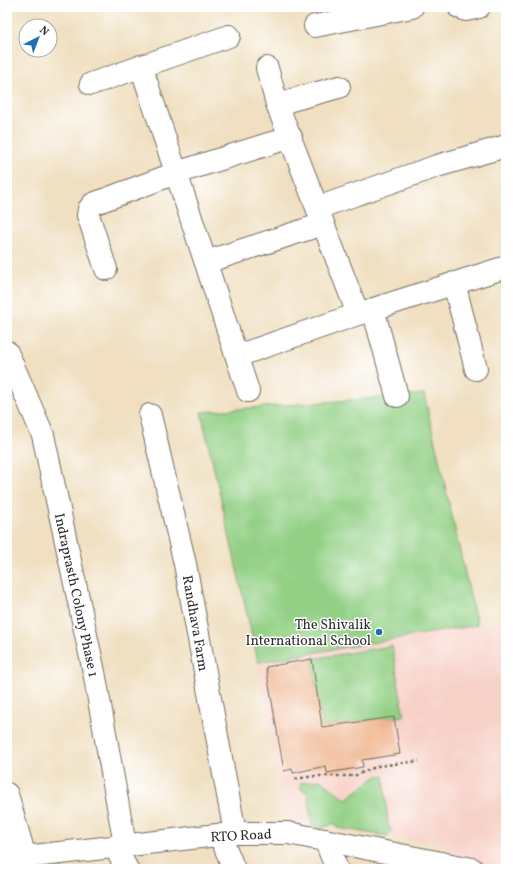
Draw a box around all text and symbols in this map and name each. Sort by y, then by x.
north arrow [18,18,58,58]
text: N [36,23,52,40]
street label: Indraprasth Colony Phase 1 [49,512,102,679]
street label: Randhava Farm [177,574,212,673]
place label: The Shivalik International School [245,616,371,651]
marker: The Shivalik International School [374,627,384,637]
street label: RTO Road [210,825,272,848]

